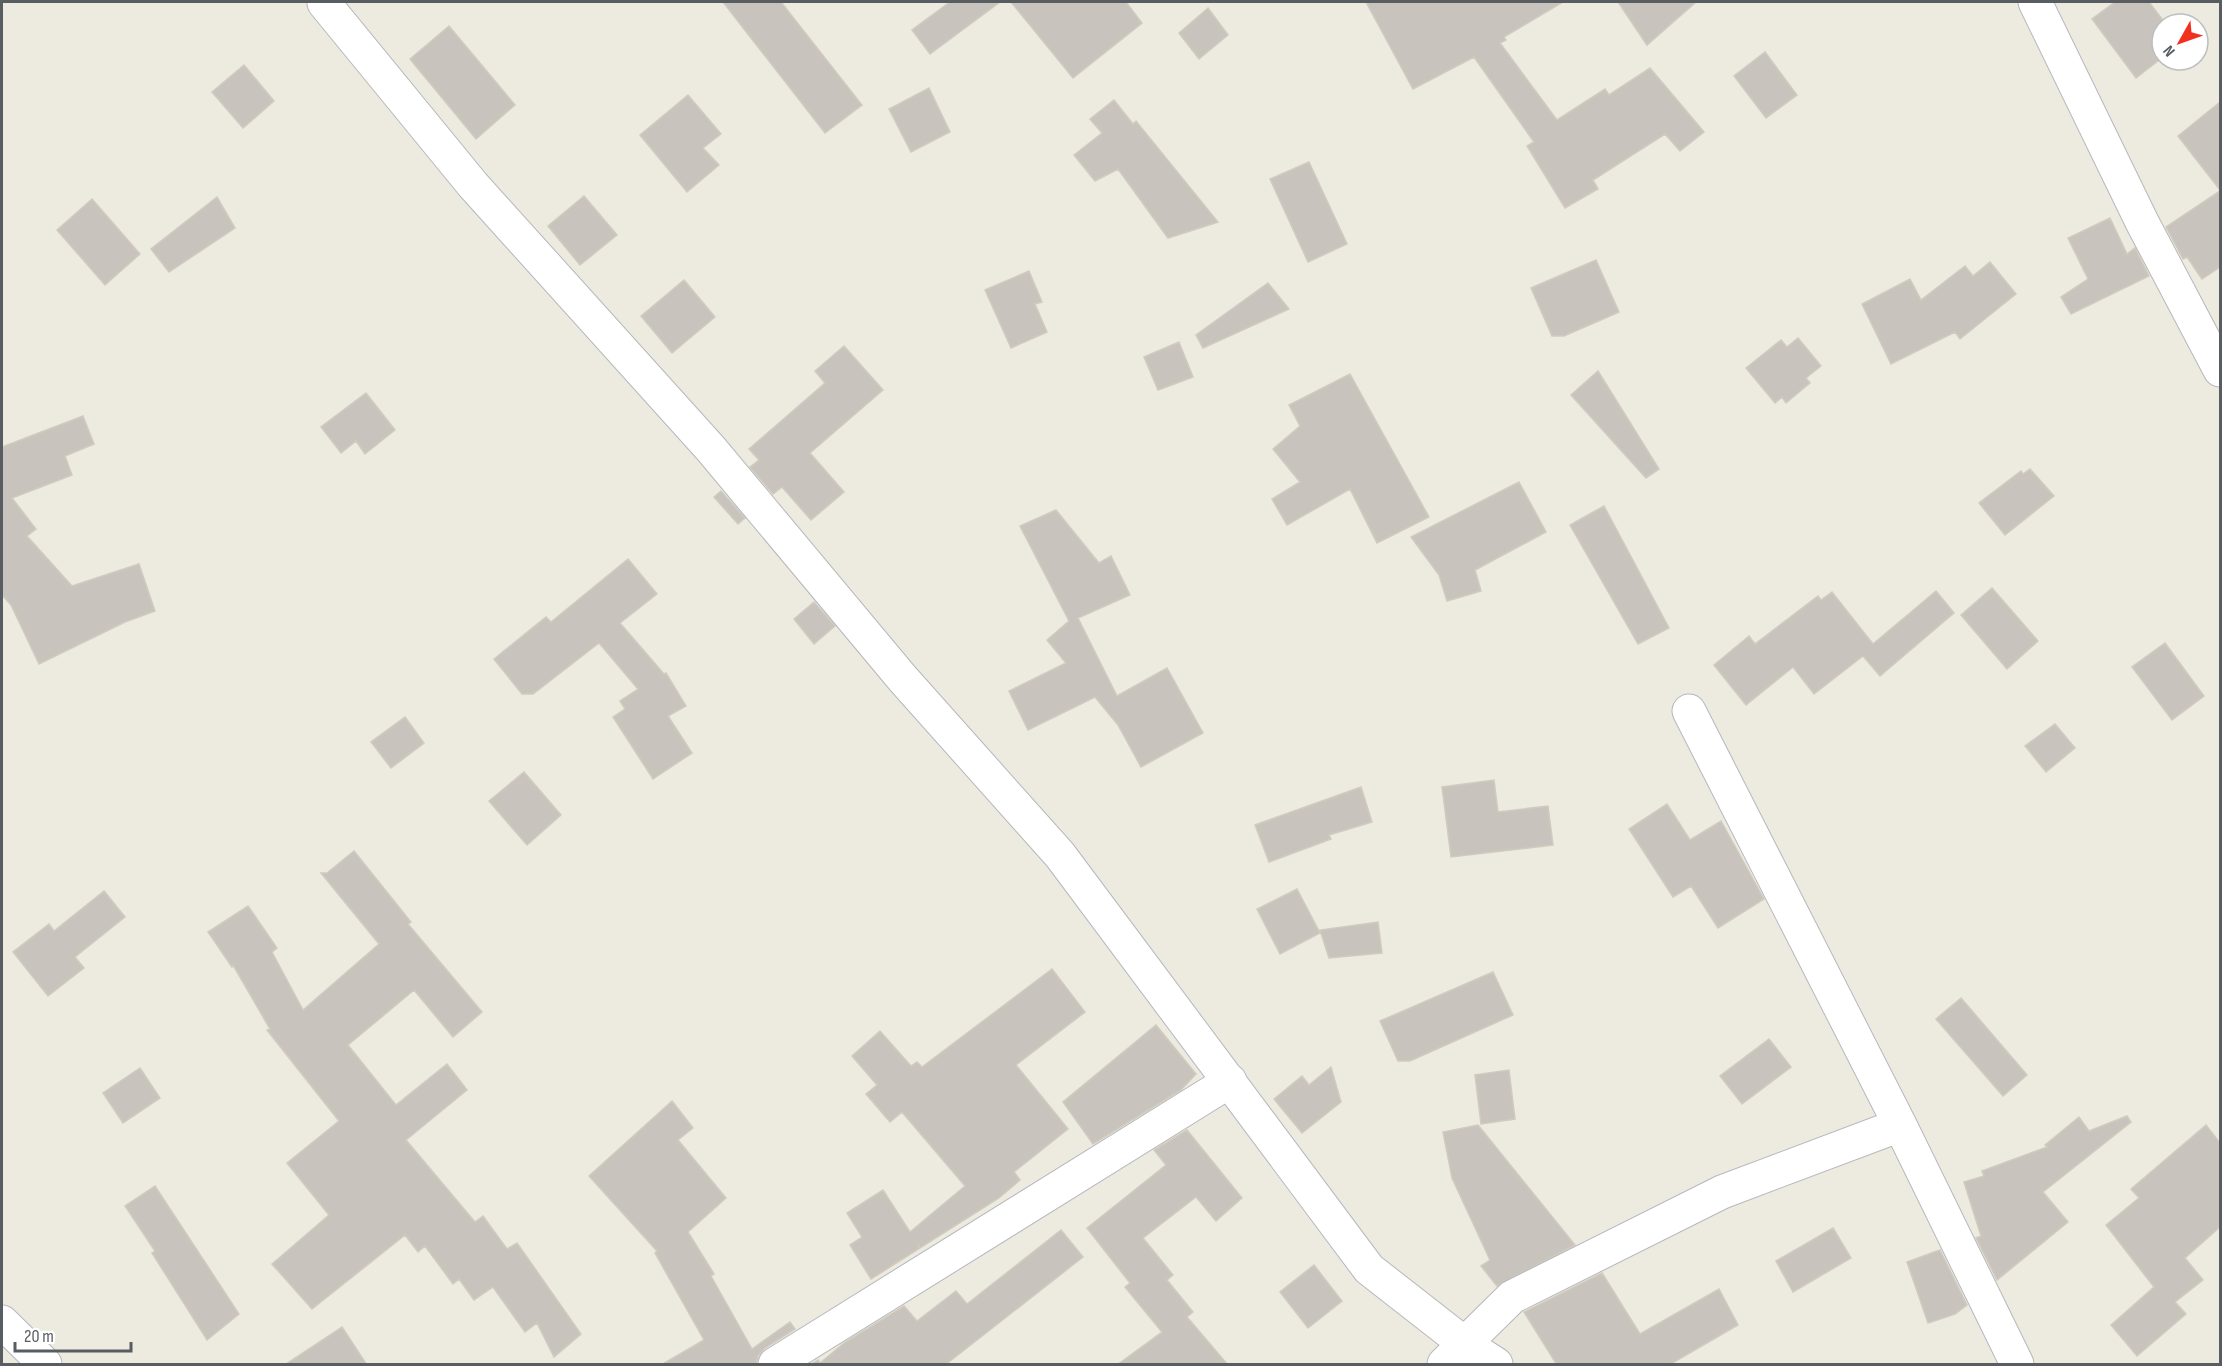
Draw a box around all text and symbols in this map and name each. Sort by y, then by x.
north arrow [2150,12,2210,72]
text: N [2160,41,2180,60]
scale bar [15,1315,130,1353]
text: 20 m [24,1326,54,1347]

